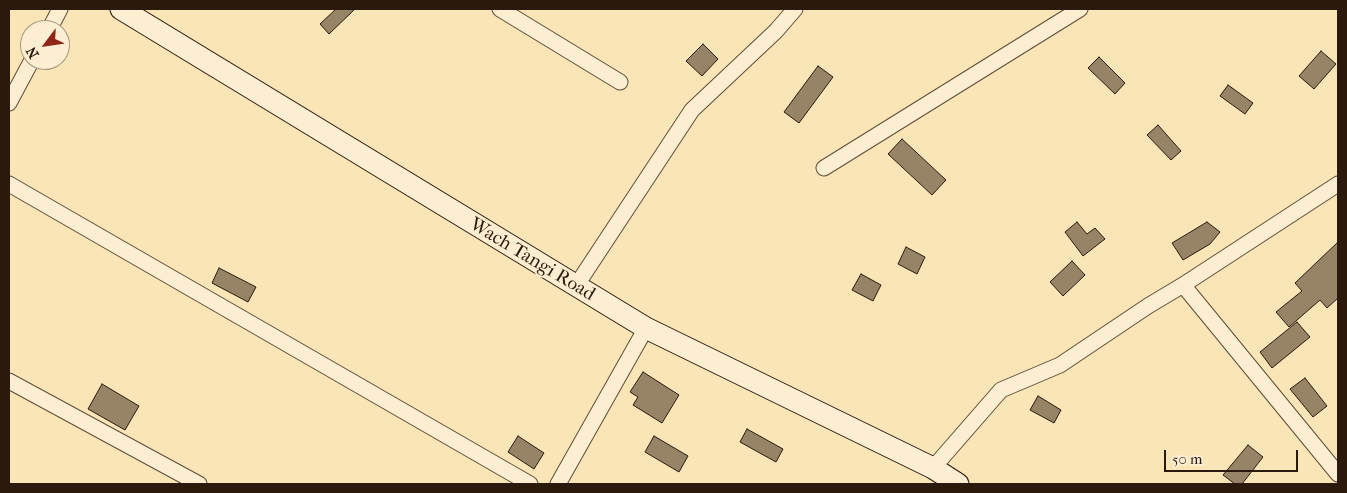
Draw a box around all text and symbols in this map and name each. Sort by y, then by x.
north arrow [20,20,70,70]
text: N [23,44,43,61]
street label: Wach Tangi Road [465,214,599,306]
scale bar [1167,440,1301,472]
text: 50 m [1172,450,1202,468]

